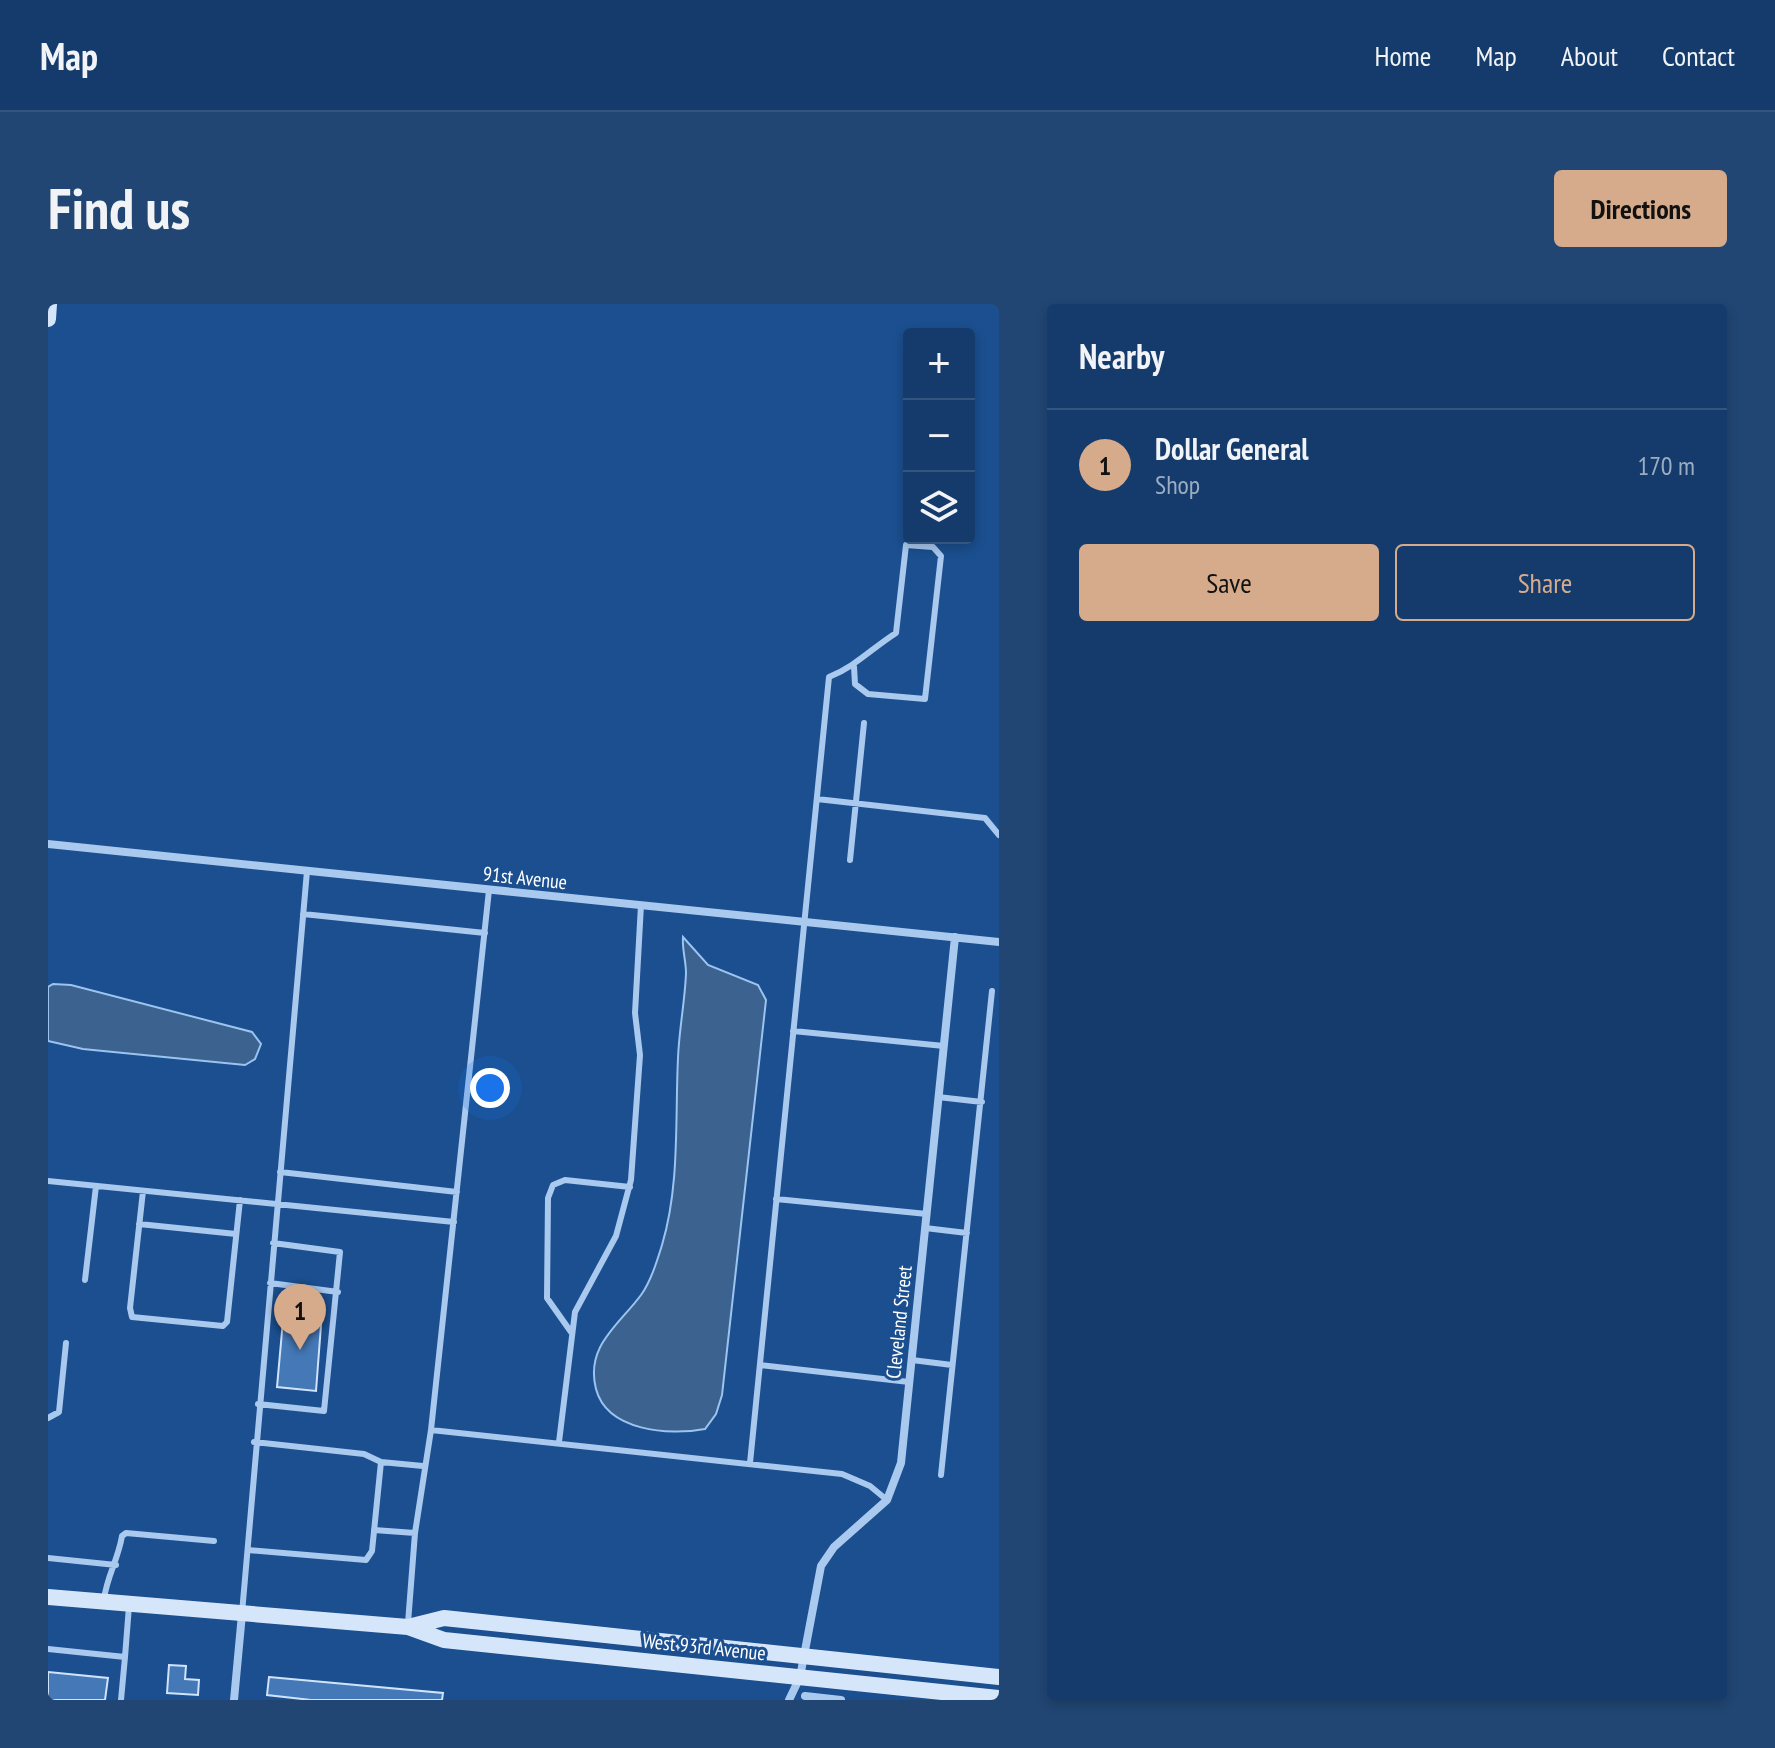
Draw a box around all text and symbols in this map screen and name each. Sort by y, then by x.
text: Map [40,31,98,80]
text: Home [1375,37,1431,74]
text: Map [1475,37,1517,74]
text: About [1561,37,1618,74]
text: Contact [1662,37,1735,74]
button: Directions [1554,170,1727,247]
text: Find us [48,172,190,244]
map controls [903,328,975,544]
button: + [903,328,975,400]
text: Nearby [1079,334,1164,378]
button: − [903,400,975,472]
text: Dollar General [1155,429,1309,468]
text: 1 [1099,449,1111,482]
text: 170 m [1637,449,1695,482]
text: Shop [1155,468,1200,501]
button: layers [903,472,975,544]
button: Save [1079,544,1379,621]
button: Share [1395,544,1695,621]
street label: 91st Avenue [482,861,568,895]
your location [470,1068,510,1108]
street label: Cleveland Street [880,1264,918,1380]
pin: 1 [274,1284,326,1350]
street label: West 93rd Avenue [641,1628,767,1666]

